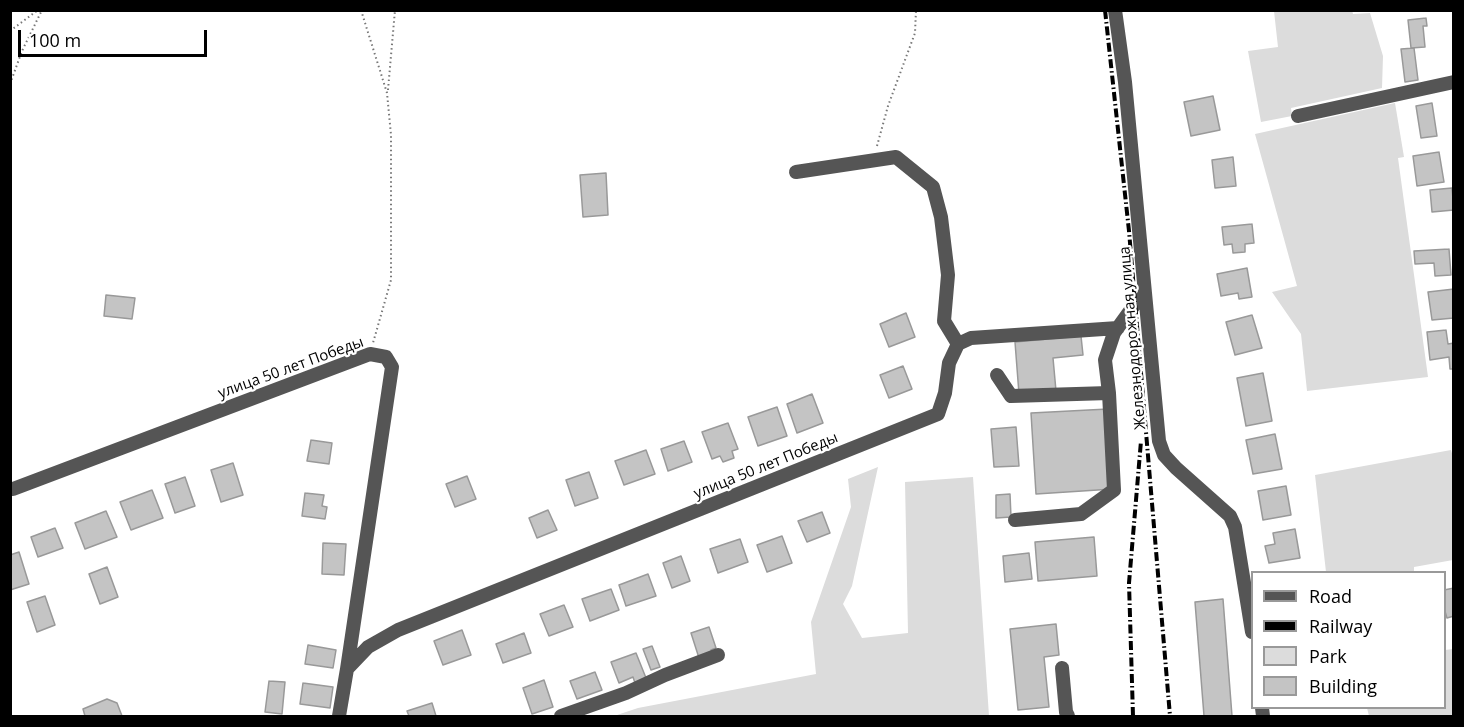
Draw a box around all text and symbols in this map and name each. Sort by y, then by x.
scale bar [21,18,210,56]
text: 100 m [29,28,81,52]
street label: Железнодорожная улица [1116,246,1150,430]
street label: улица 50 лет Победы [216,333,366,403]
street label: улица 50 лет Победы [691,429,841,503]
legend [1251,571,1446,709]
text: Road [1309,584,1352,608]
text: Railway [1309,614,1372,638]
text: Park [1309,644,1347,668]
text: Building [1309,674,1377,698]

